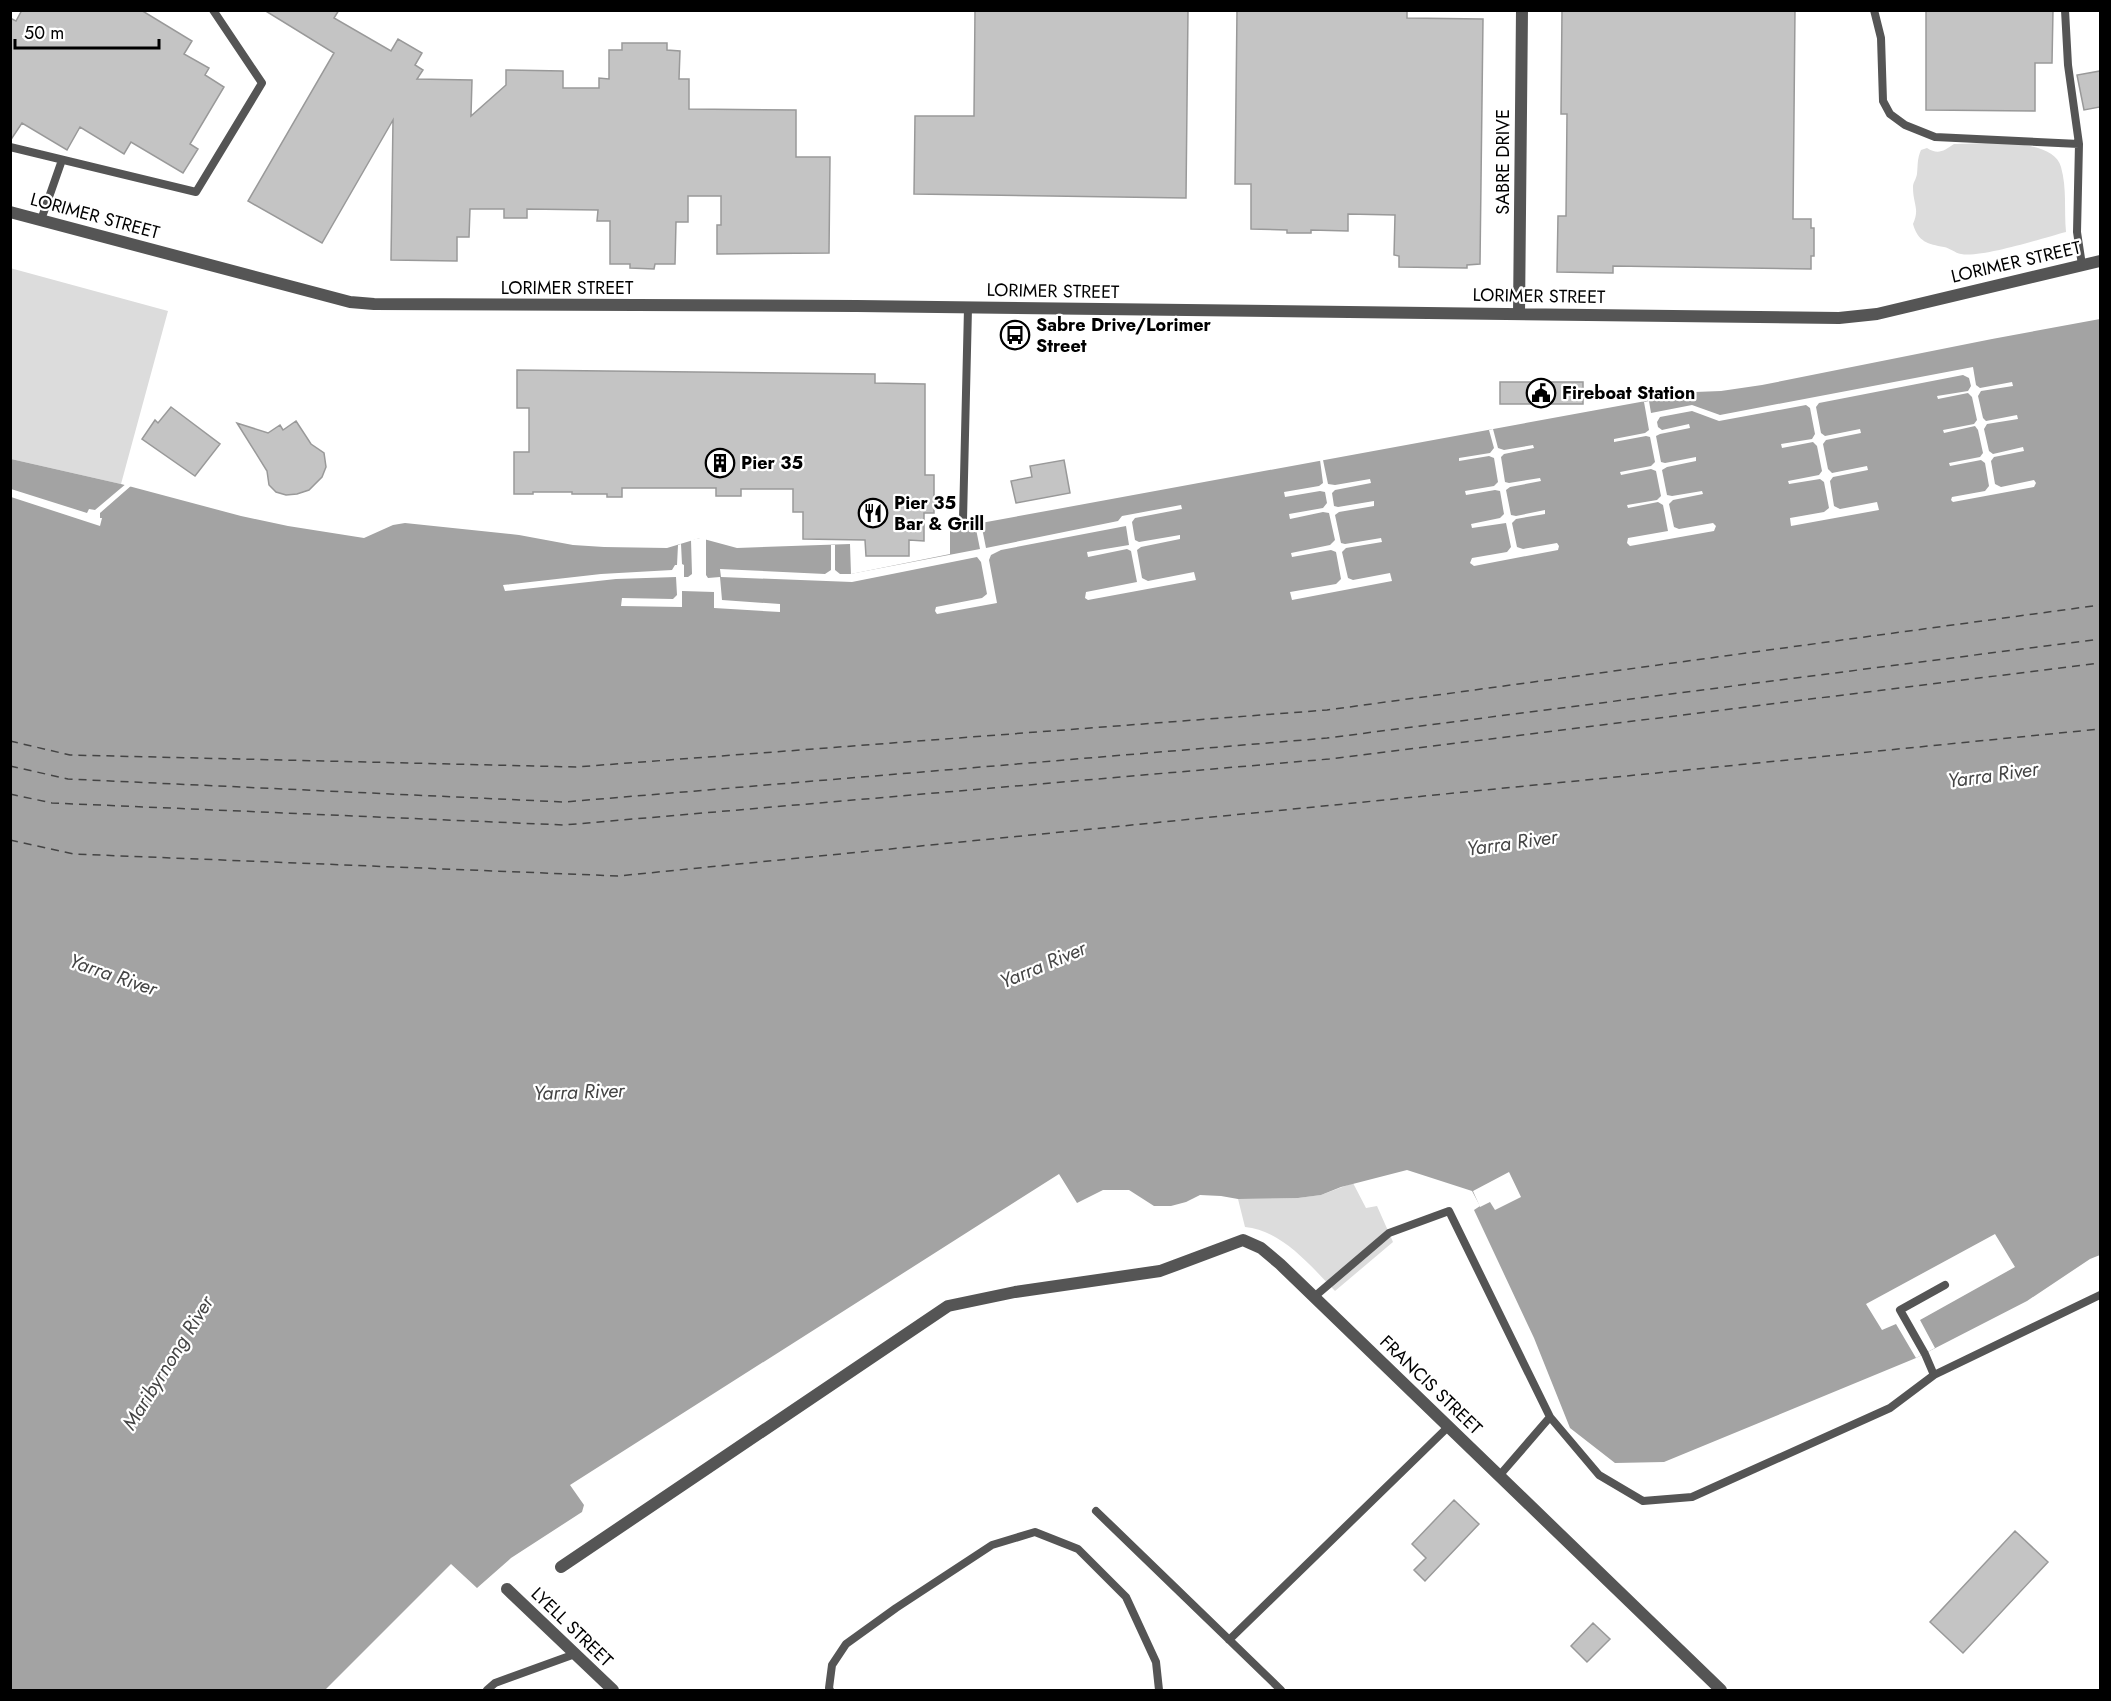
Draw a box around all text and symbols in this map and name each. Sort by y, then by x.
scale bar [15,12,159,50]
text: 50 m [24,20,64,46]
street label: SABRE DRIVE [1490,109,1516,215]
street label: LORIMER STREET [28,186,163,246]
street label: LORIMER STREET [1948,234,2084,290]
street label: LORIMER STREET [501,275,634,301]
street label: LORIMER STREET [986,277,1120,305]
street label: LORIMER STREET [1472,282,1606,310]
place label: Sabre Drive/Lorimer Street [1036,312,1212,359]
bus stop icon: Sabre Drive/Lorimer Street [999,319,1031,351]
public building icon: Fireboat Station [1525,377,1557,409]
place label: Fireboat Station [1562,380,1695,406]
building icon: Pier 35 [704,447,736,479]
place label: Pier 35 [741,450,803,476]
place label: Pier 35 Bar & Grill [894,490,984,537]
restaurant icon: Pier 35 Bar & Grill [857,497,889,529]
water label: Yarra River [1946,754,2041,796]
water label: Yarra River [1465,822,1560,864]
water label: Yarra River [995,933,1092,996]
water label: Yarra River [65,946,162,1004]
water label: Yarra River [533,1076,626,1108]
water label: Maribyrnong River [115,1289,222,1436]
street label: FRANCIS STREET [1374,1329,1488,1441]
street label: LYELL STREET [525,1581,619,1673]

